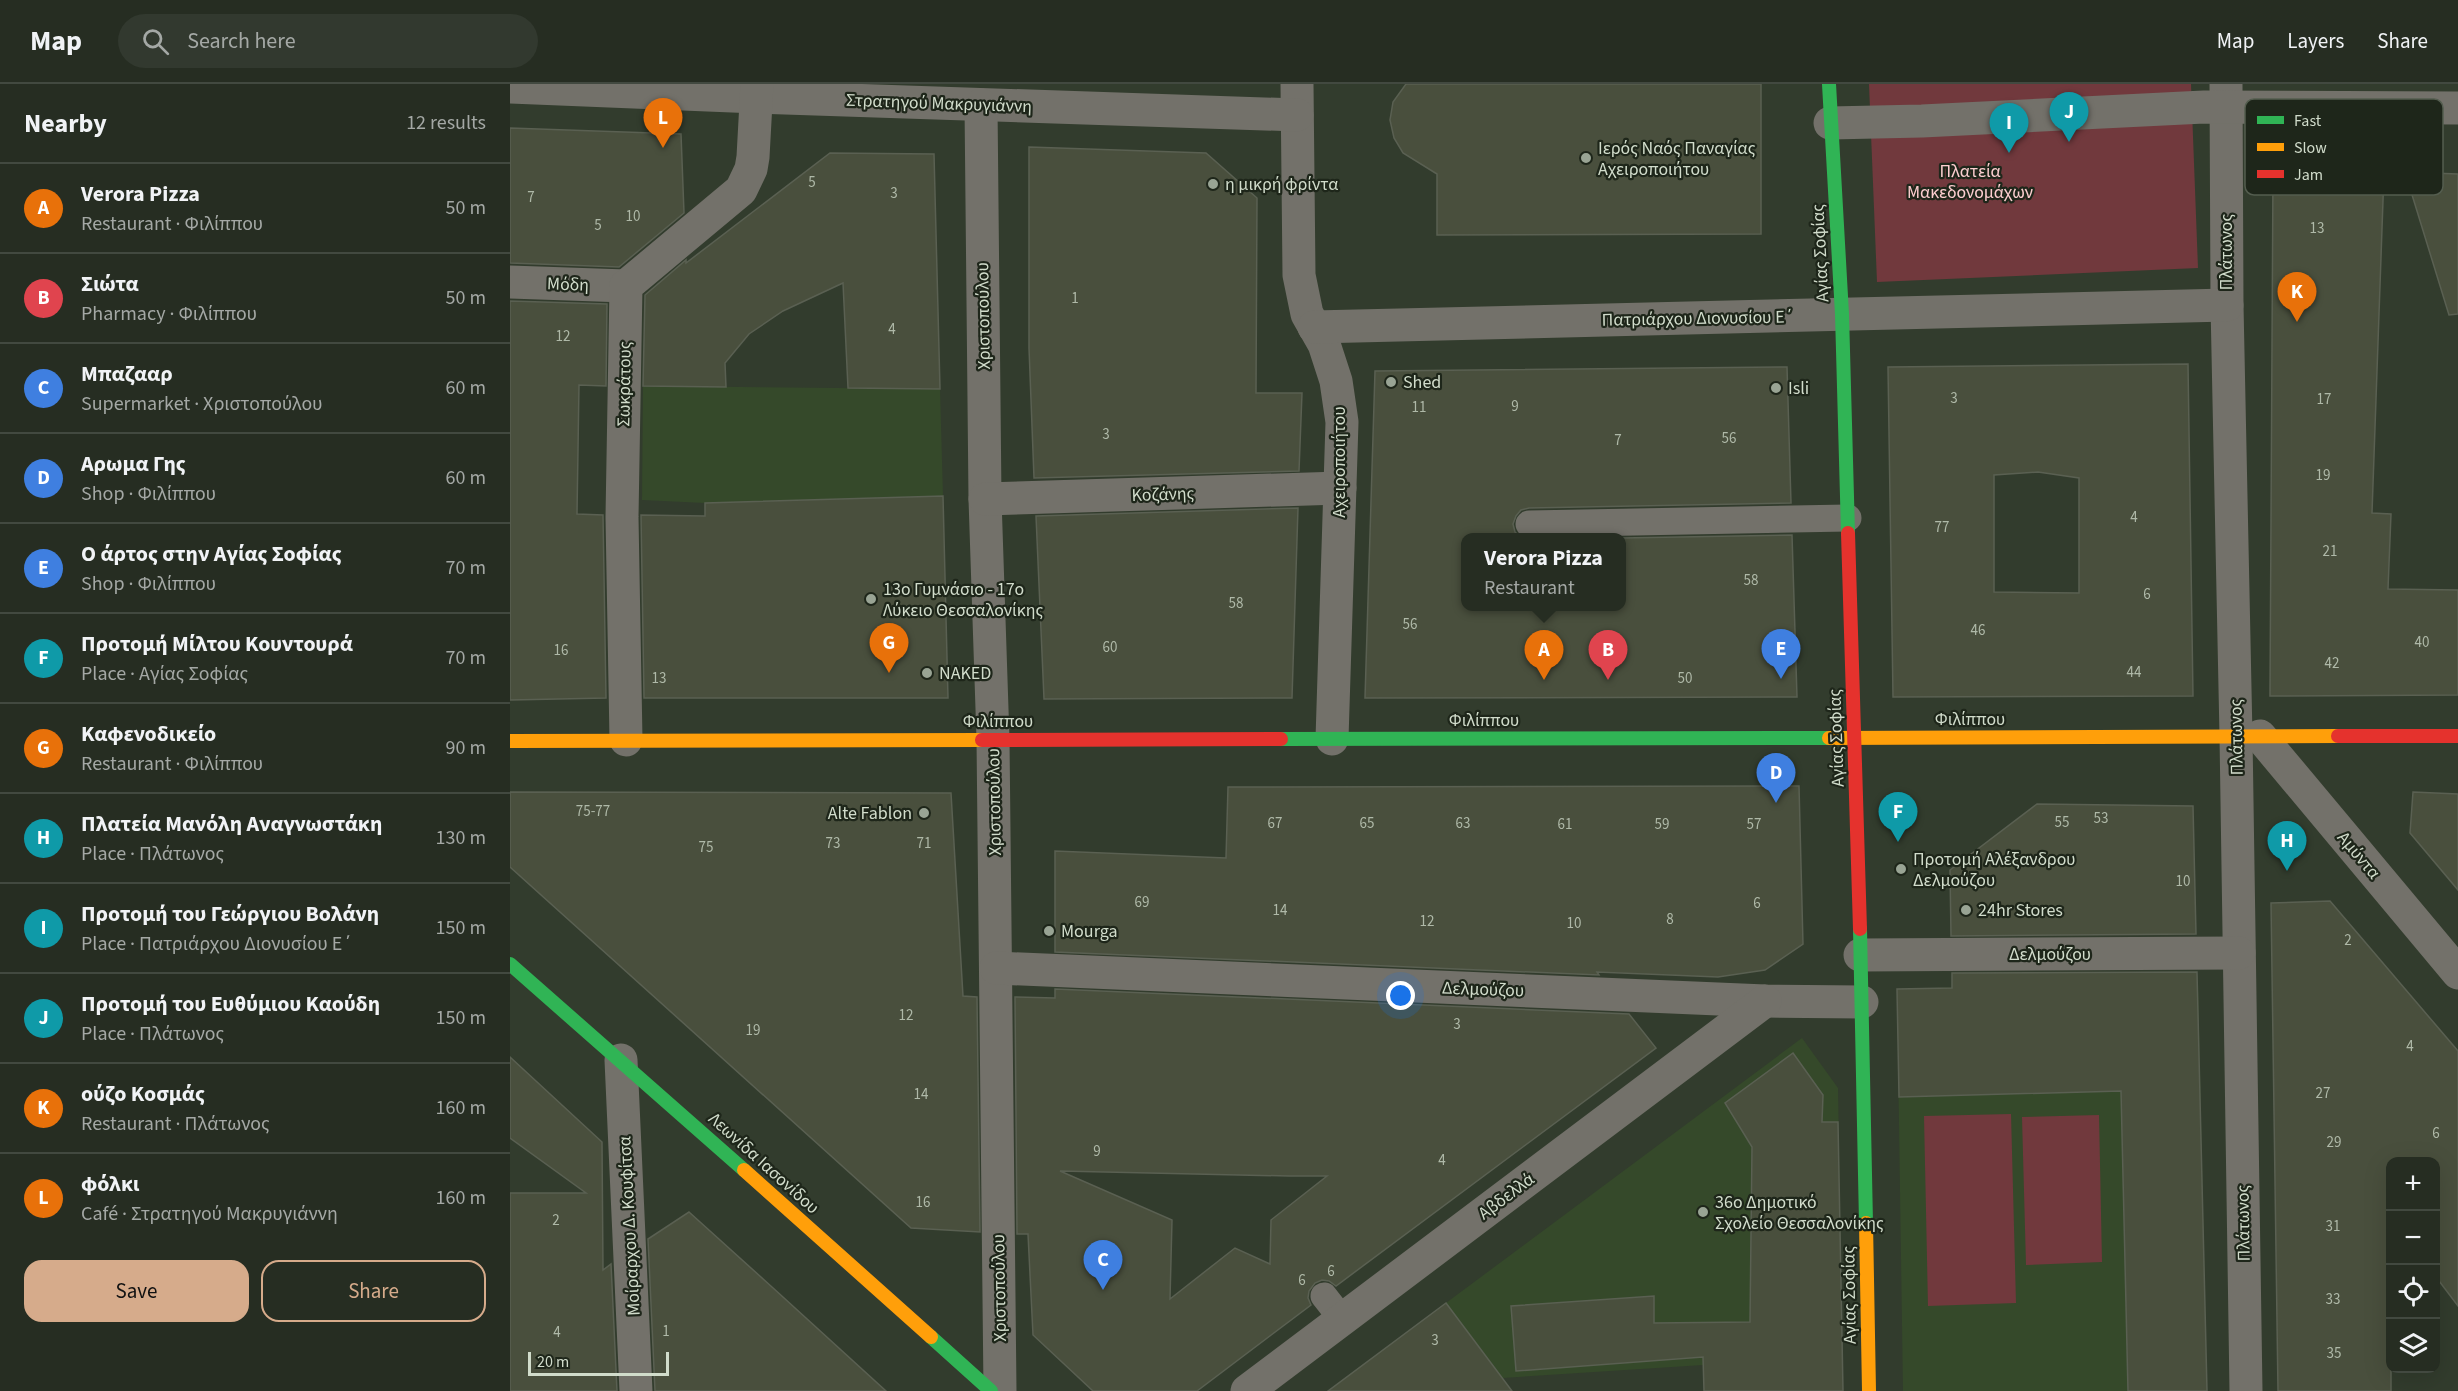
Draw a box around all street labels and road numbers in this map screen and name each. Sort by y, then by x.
street label: Στρατηγού Μακρυγιάννη [846,88,1032,119]
street label: Αγίας Σοφίας [1805,203,1836,303]
street label: Πλάτωνος [2214,214,2239,290]
street label: Χριστοπούλου [970,262,997,370]
street label: Μόδη [547,271,589,298]
street label: Πατριάρχου Διονυσίου Ε΄ [1602,304,1794,333]
street label: Σωκράτους [611,341,638,427]
street label: Αχειροποιήτου [1327,406,1352,518]
street label: Κοζάνης [1131,481,1195,508]
street label: Αγίας Σοφίας [1822,688,1851,787]
street label: Πλάτωνος [2223,698,2250,775]
street label: Φιλίππου [1935,707,2005,732]
street label: Φιλίππου [1449,708,1519,733]
street label: Φιλίππου [963,709,1033,734]
street label: Χριστοπούλου [981,748,1008,856]
street label: Αμύντα [2331,826,2386,885]
street label: Δελμούζου [2009,942,2091,967]
street label: Δελμούζου [1442,976,1524,1003]
street label: Λεωνίδα Ιασονίδου [703,1107,825,1220]
street label: Μοίραρχου Δ. Κουφίτσα [612,1135,647,1317]
street label: Αβδελλά [1473,1167,1540,1226]
street label: Πλάτωνος [2230,1184,2257,1261]
street label: Χριστοπούλου [986,1234,1013,1342]
street label: Αγίας Σοφίας [1836,1246,1863,1344]

